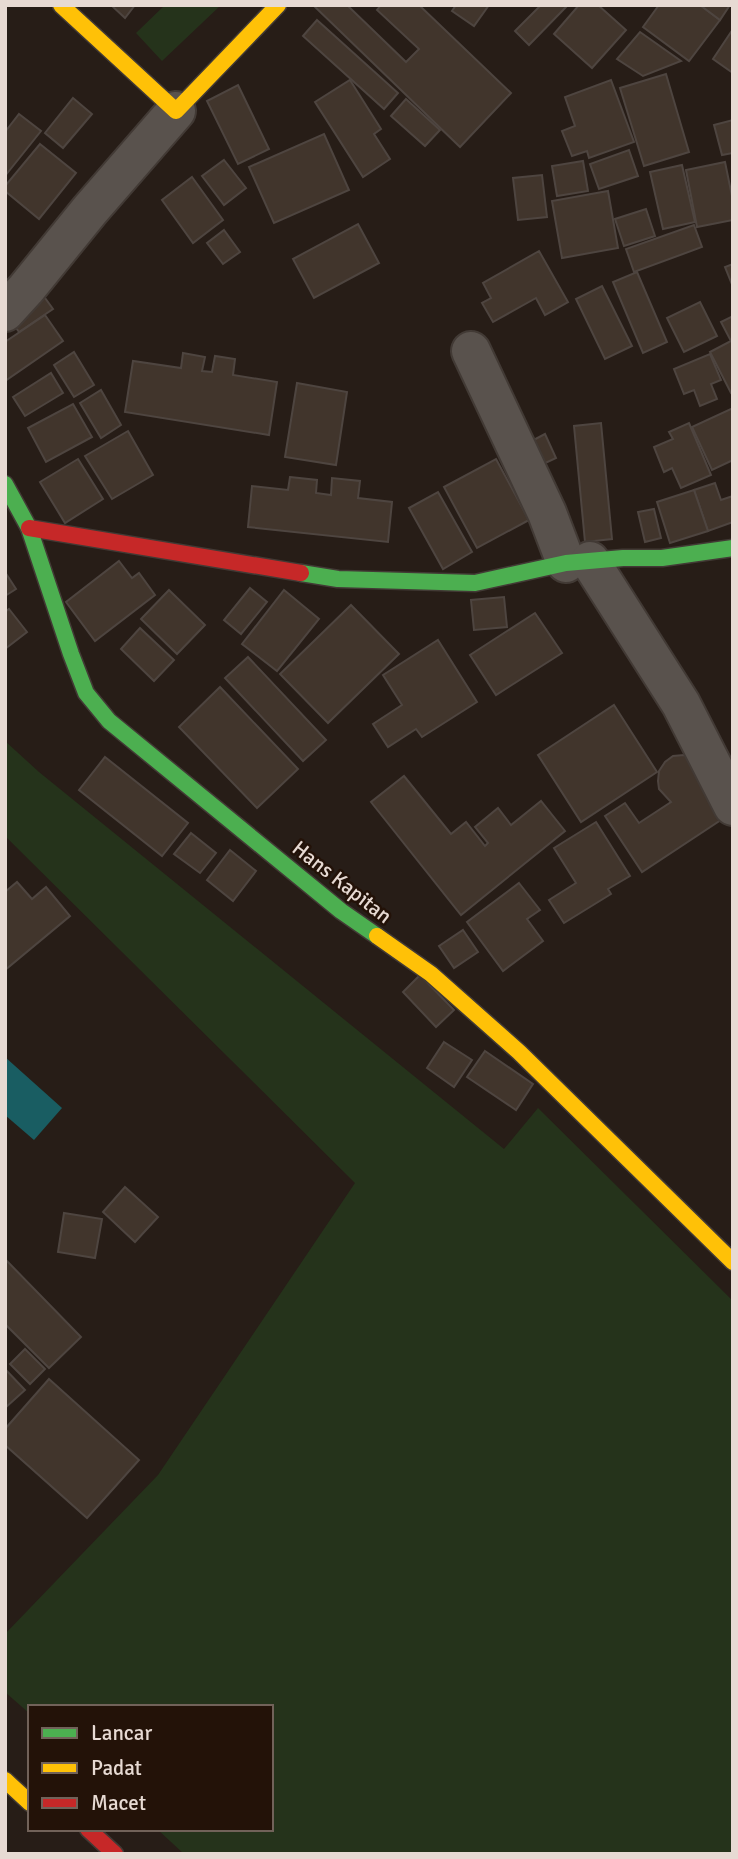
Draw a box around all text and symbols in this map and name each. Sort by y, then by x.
street label: Hans Kapitan [287,835,397,929]
legend [28,1705,273,1831]
text: Lancar [91,1720,152,1746]
text: Padat [91,1755,142,1781]
text: Macet [91,1790,146,1816]

